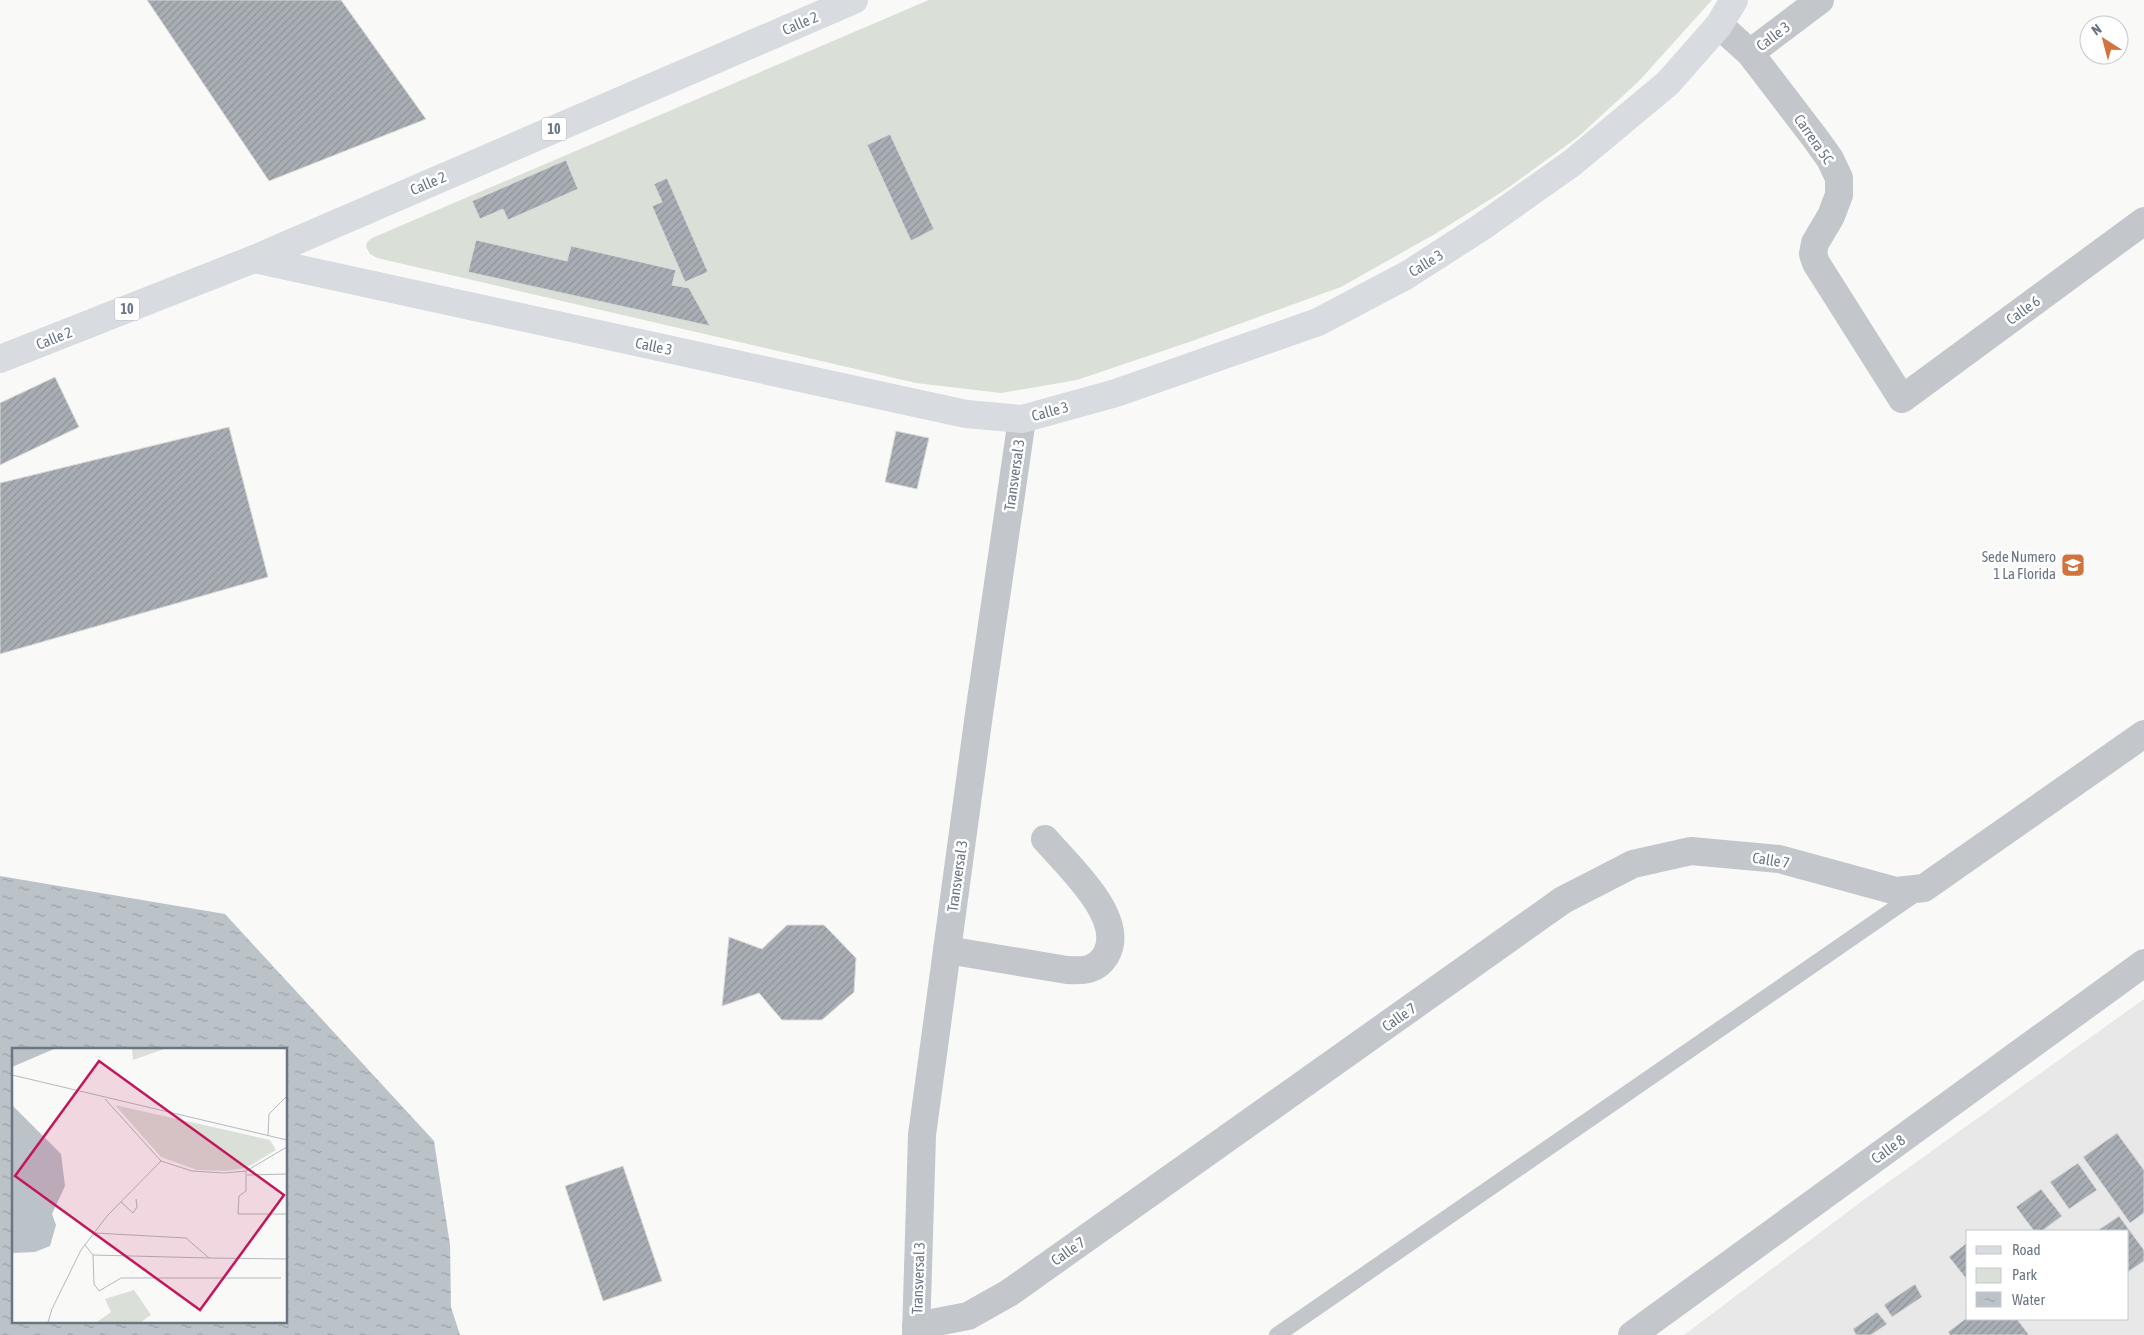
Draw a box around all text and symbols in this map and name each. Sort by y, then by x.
street label: Calle 2 [779,8,821,38]
north arrow [2079,15,2129,65]
street label: Calle 3 [1753,18,1793,54]
text: N [2088,21,2104,38]
street label: Carrera 5C [1791,111,1837,167]
road number: 10 [542,118,566,140]
street label: Calle 2 [407,168,449,198]
street label: Calle 3 [1406,246,1446,280]
street label: Calle 6 [2003,292,2043,328]
road number: 10 [114,298,140,320]
street label: Calle 2 [33,323,75,353]
street label: Calle 3 [634,334,674,358]
street label: Calle 3 [1030,398,1070,424]
street label: Transversal 3 [1001,438,1027,512]
place label: Sede Numero 1 La Florida [1982,548,2056,582]
school or university icon: Sede Numero 1 La Florida [2060,552,2086,578]
street label: Transversal 3 [944,839,970,913]
street label: Calle 7 [1751,849,1791,871]
street label: Calle 7 [1379,999,1419,1035]
inset map [12,1048,288,1322]
street label: Calle 8 [1868,1131,1908,1167]
legend [1966,1230,2129,1320]
street label: Calle 7 [1048,1233,1088,1269]
text: Road [2012,1241,2041,1258]
street label: Transversal 3 [908,1242,928,1314]
text: Park [2012,1266,2037,1283]
text: Water [2012,1291,2045,1308]

